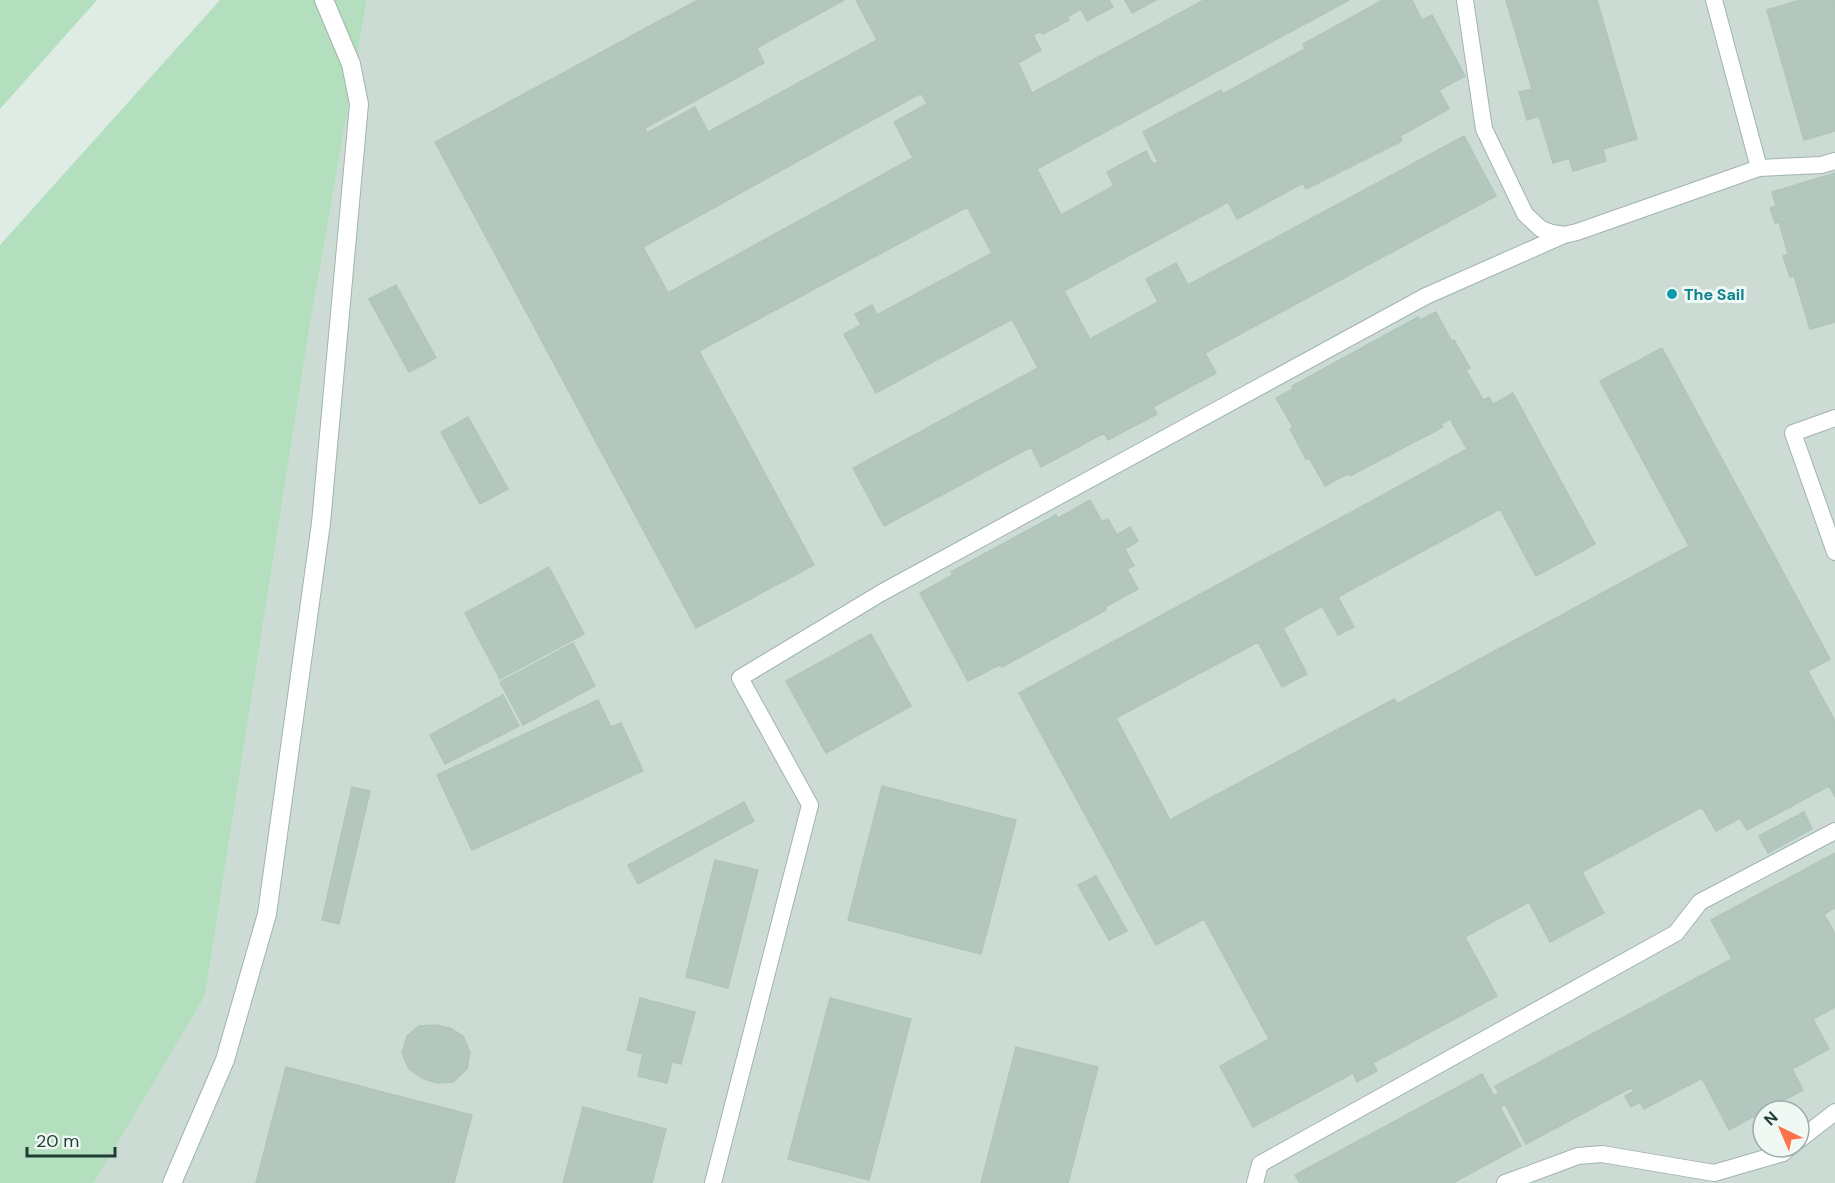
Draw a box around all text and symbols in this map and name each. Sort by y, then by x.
place label: The Sail [1684,284,1745,305]
marker: The Sail [1665,287,1679,301]
north arrow [1751,1099,1811,1159]
text: N [1759,1107,1782,1130]
scale bar [27,1120,116,1158]
text: 20 m [36,1129,79,1153]

